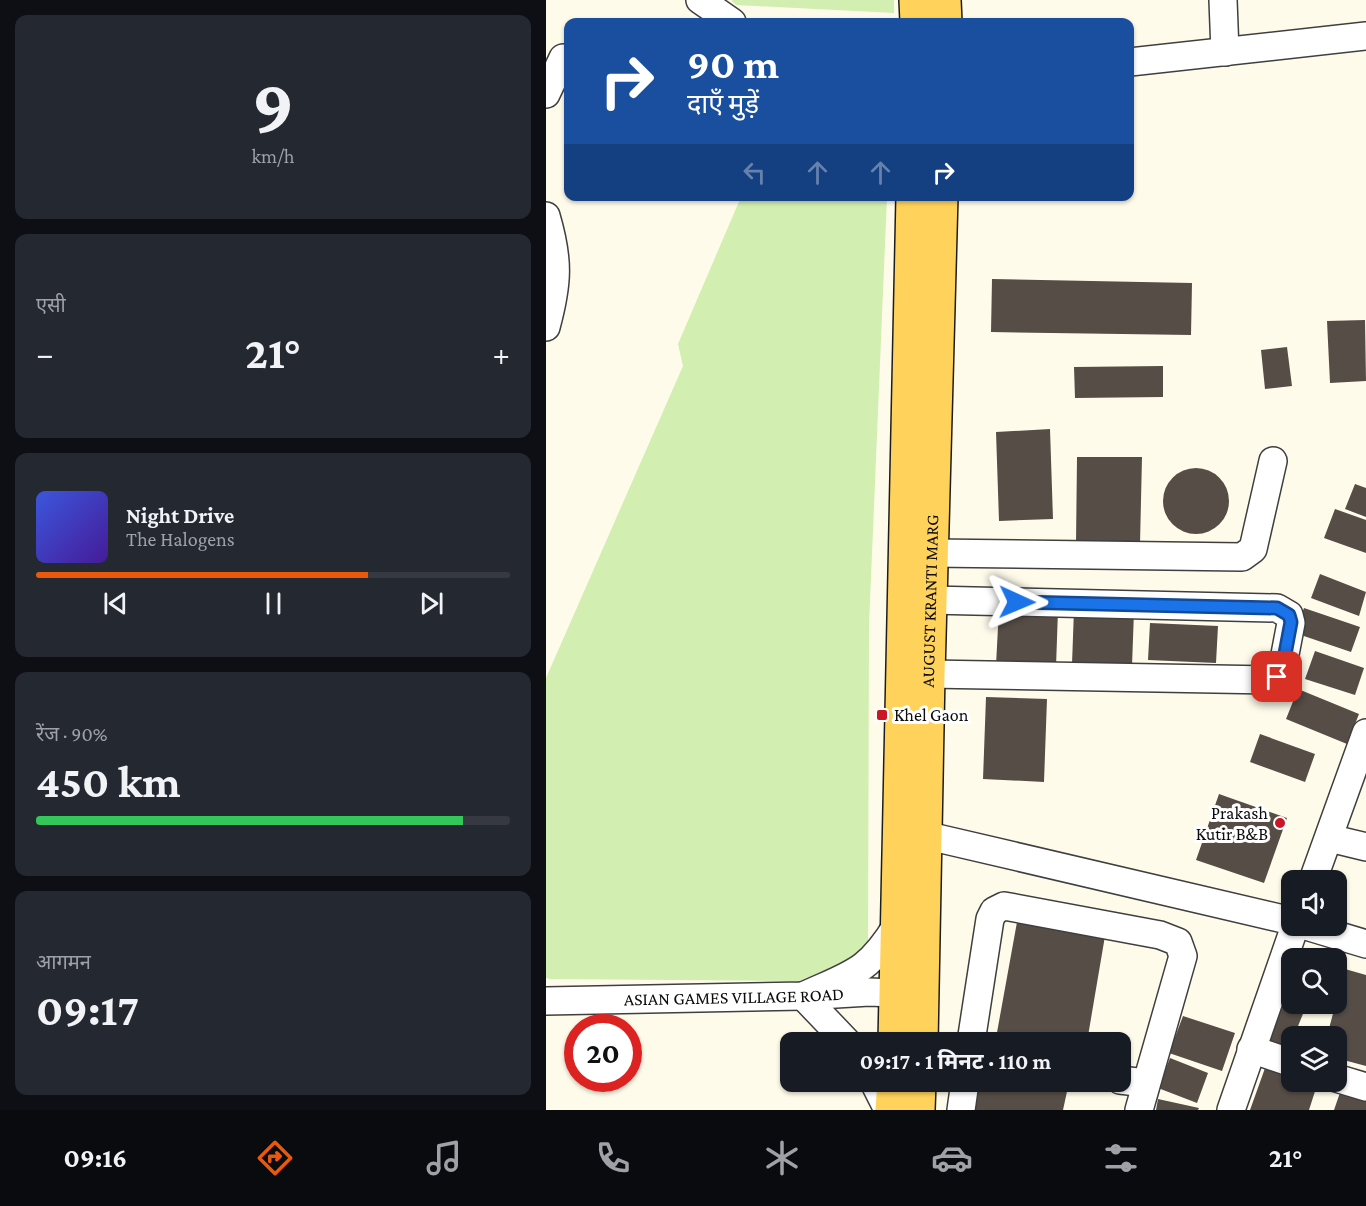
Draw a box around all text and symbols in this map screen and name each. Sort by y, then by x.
text: 90 m [687,40,779,87]
icon: right [588,42,666,120]
text: 9 [252,62,294,149]
text: दाएँ मुड़ें [687,89,759,119]
text: km/h [251,145,295,167]
icon: left [738,156,771,189]
icon: ahead [801,156,834,189]
icon: ahead [864,156,897,189]
icon: right [927,156,960,189]
text: एसी [36,294,66,316]
text: 21° [245,328,301,378]
text: − [36,335,53,372]
text: + [493,335,510,372]
text: Night Drive [126,503,234,528]
street label: AUGUST KRANTI MARG [918,514,942,688]
text: The Halogens [126,528,235,550]
position arrow [985,570,1049,634]
icon: previous [99,587,132,620]
icon: pause [257,587,290,620]
icon: next [415,587,448,620]
pin [1251,651,1302,702]
icon: arrive [1260,660,1293,693]
place label: Khel Gaon [894,705,969,725]
marker: Khel Gaon [875,708,889,722]
text: रेंज · 90% [36,723,108,745]
text: 450 km [36,757,181,807]
place label: Prakash Kutir B&B [1196,803,1268,844]
marker: Prakash Kutir B&B [1273,816,1287,830]
map controls [1281,870,1347,1092]
button: sound [1281,870,1347,936]
button: search [1281,948,1347,1014]
text: आगमन [36,951,91,973]
street label: ASIAN GAMES VILLAGE ROAD [624,984,845,1009]
text: 09:17 [36,985,139,1035]
speed limit sign: 20 [564,1014,642,1092]
button: layers [1281,1026,1347,1092]
text: 09:17 · 1 मिनट · 110 m [860,1049,1051,1074]
icon: directions [254,1137,296,1179]
icon: music [423,1137,465,1179]
icon: phone [592,1137,634,1179]
icon: climate [761,1137,803,1179]
icon: car [931,1137,973,1179]
icon: filters [1100,1137,1142,1179]
text: 09:16 [64,1143,127,1173]
text: 21° [1269,1143,1302,1173]

